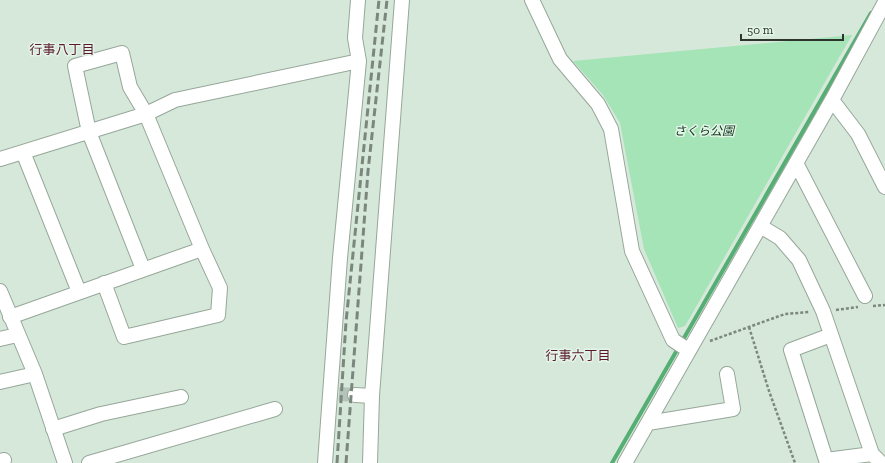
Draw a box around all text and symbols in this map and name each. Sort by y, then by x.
scale bar [741,16,843,42]
text: 50 m [747,23,774,37]
district label: 行事八丁目 [29,42,95,57]
park label: さくら公園 [674,124,736,138]
district label: 行事六丁目 [545,348,611,363]

